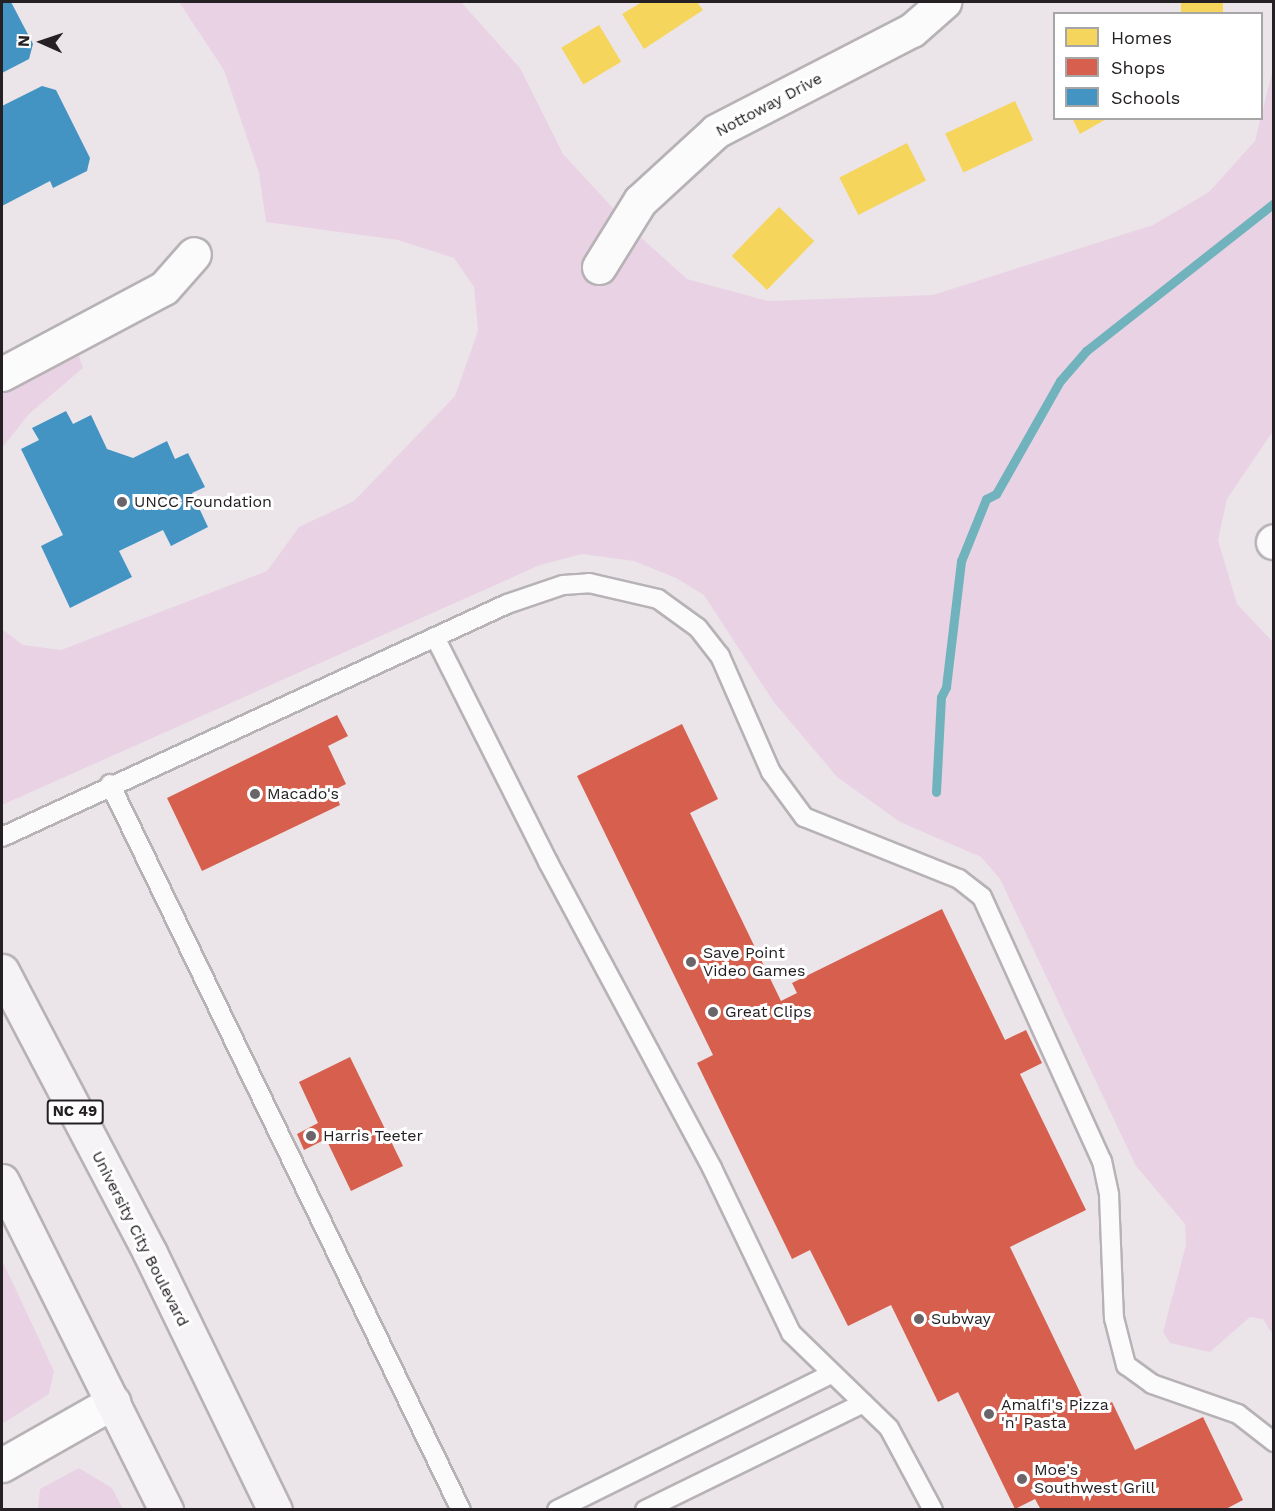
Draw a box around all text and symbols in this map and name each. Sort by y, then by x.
north arrow [12,12,72,72]
legend [1053,12,1263,120]
text: Homes [1111,27,1172,48]
text: N [14,35,33,47]
text: Shops [1111,57,1165,78]
street label: Nottoway Drive [712,69,826,141]
text: Schools [1111,87,1180,108]
place label: UNCC Foundation [134,492,272,512]
marker: UNCC Foundation [115,495,129,509]
place label: Macado's [267,784,339,804]
marker: Macado's [248,787,262,801]
place label: Save Point Video Games [703,943,805,981]
marker: Save Point Video Games [684,955,698,969]
place label: Great Clips [725,1002,812,1022]
marker: Great Clips [706,1005,720,1019]
road number: NC 49 [46,1100,104,1124]
place label: Harris Teeter [323,1126,423,1146]
marker: Harris Teeter [304,1129,318,1143]
street label: University City Boulevard [87,1148,193,1330]
place label: Subway [931,1309,991,1329]
marker: Subway [912,1312,926,1326]
place label: Amalfi's Pizza 'n' Pasta [1001,1395,1109,1433]
marker: Amalfi's Pizza 'n' Pasta [982,1407,996,1421]
place label: Moe's Southwest Grill [1034,1460,1155,1498]
marker: Moe's Southwest Grill [1015,1472,1029,1486]

